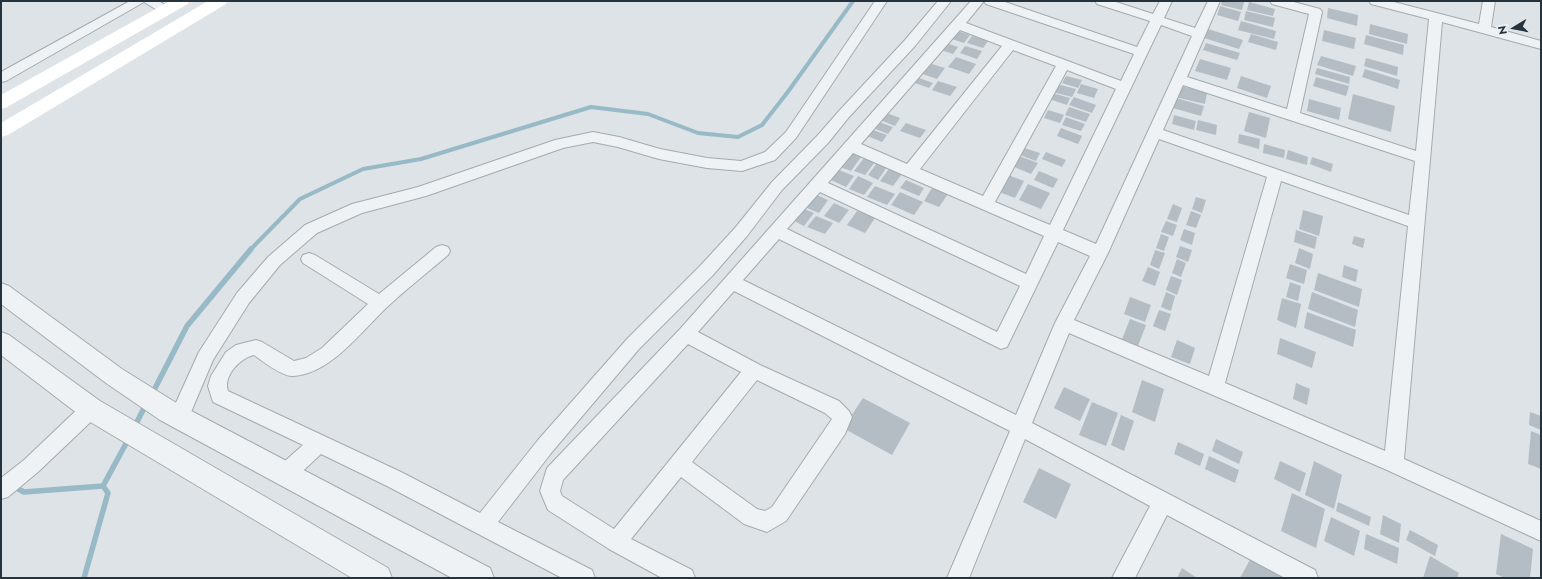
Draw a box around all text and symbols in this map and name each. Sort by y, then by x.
north arrow [1494,8,1534,48]
text: N [1494,24,1511,36]

